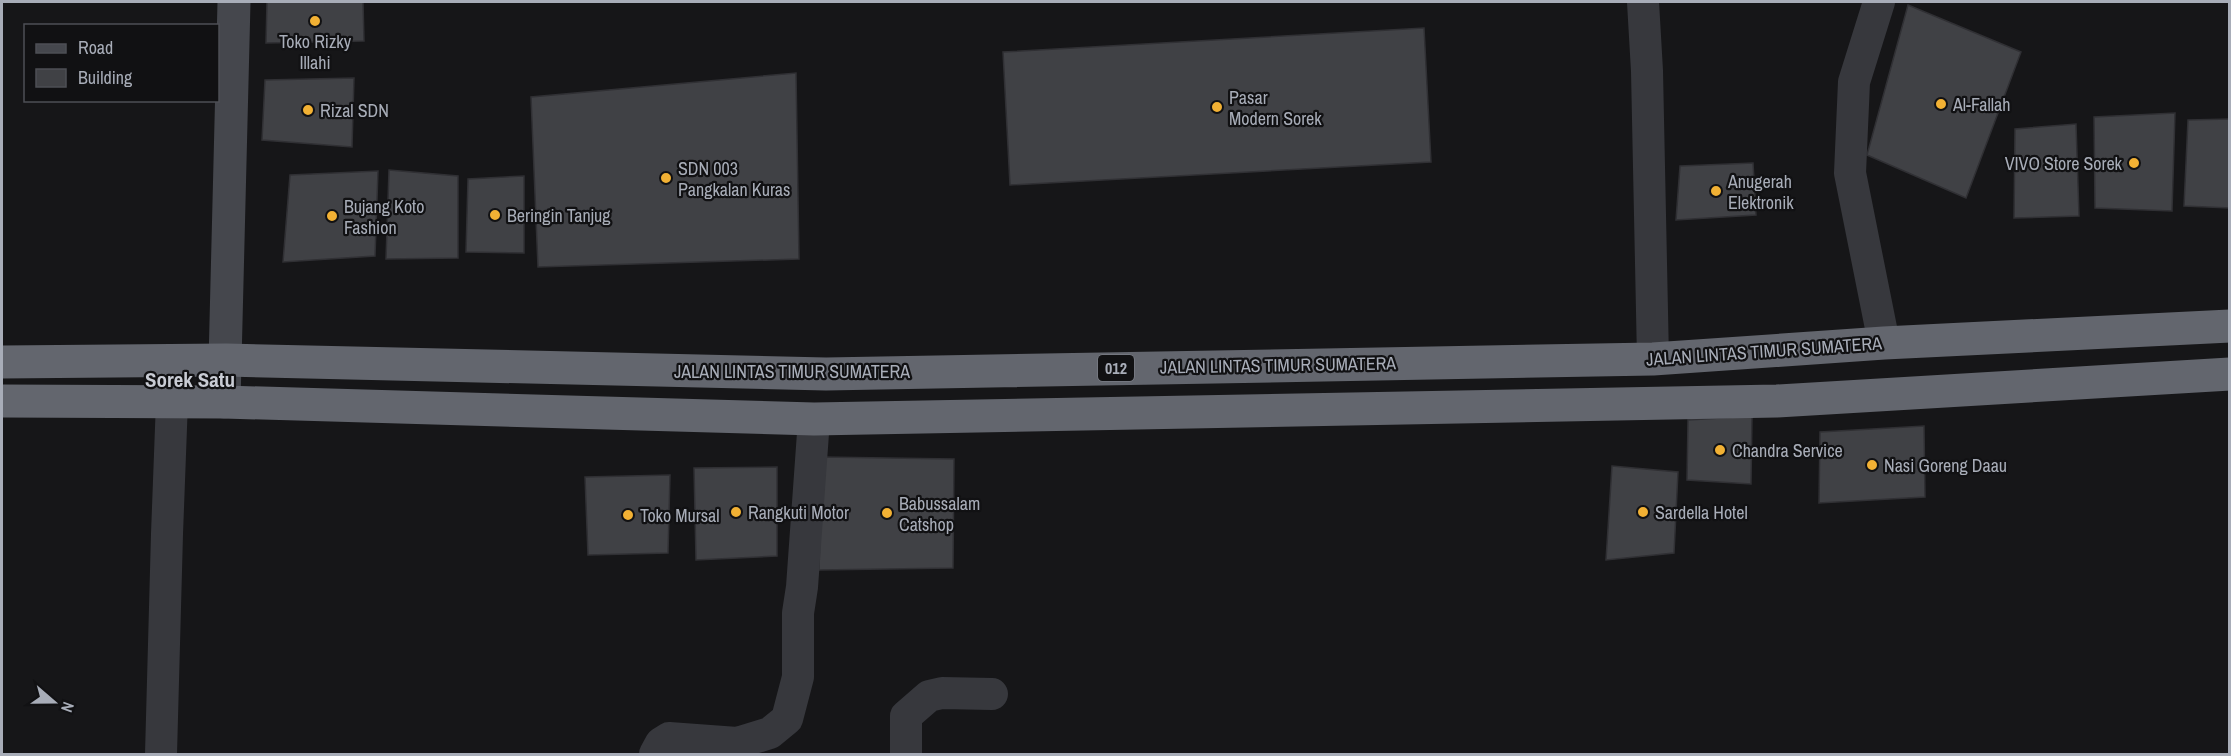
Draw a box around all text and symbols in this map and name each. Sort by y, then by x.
marker: Toko Rizky Illahi [308,14,322,28]
legend [24,24,219,102]
place label: Toko Rizky Illahi [279,29,352,75]
text: Road [78,35,113,60]
text: Building [78,65,133,90]
place label: Pasar Modern Sorek [1229,85,1322,131]
place label: Al-Fallah [1952,92,2011,117]
marker: Al-Fallah [1934,97,1948,111]
place label: Rizal SDN [320,98,389,123]
marker: Pasar Modern Sorek [1210,100,1224,114]
marker: Rizal SDN [301,103,315,117]
place label: VIVO Store Sorek [2005,151,2123,176]
place label: SDN 003 Pangkalan Kuras [678,156,790,202]
marker: VIVO Store Sorek [2127,156,2141,170]
place label: Anugerah Elektronik [1727,169,1794,215]
marker: SDN 003 Pangkalan Kuras [659,171,673,185]
marker: Anugerah Elektronik [1709,184,1723,198]
place label: Bujang Koto Fashion [344,194,424,240]
place label: Beringin Tanjug [507,203,611,228]
marker: Beringin Tanjug [488,208,502,222]
marker: Bujang Koto Fashion [325,209,339,223]
street label: JALAN LINTAS TIMUR SUMATERA [1645,330,1883,372]
street label: JALAN LINTAS TIMUR SUMATERA [1160,350,1396,380]
road number: 012 [1098,355,1134,381]
street label: JALAN LINTAS TIMUR SUMATERA [674,359,910,384]
district label: Sorek Satu [145,365,235,394]
place label: Chandra Service [1732,438,1843,463]
marker: Chandra Service [1713,443,1727,457]
place label: Nasi Goreng Daau [1884,453,2007,478]
marker: Nasi Goreng Daau [1865,458,1879,472]
place label: Babussalam Catshop [899,491,980,537]
place label: Rangkuti Motor [748,500,849,525]
place label: Sardella Hotel [1655,500,1748,525]
place label: Toko Mursal [640,503,720,528]
marker: Rangkuti Motor [729,505,743,519]
marker: Sardella Hotel [1636,505,1650,519]
marker: Babussalam Catshop [880,506,894,520]
marker: Toko Mursal [621,508,635,522]
north arrow [24,672,84,732]
text: N [56,699,80,715]

